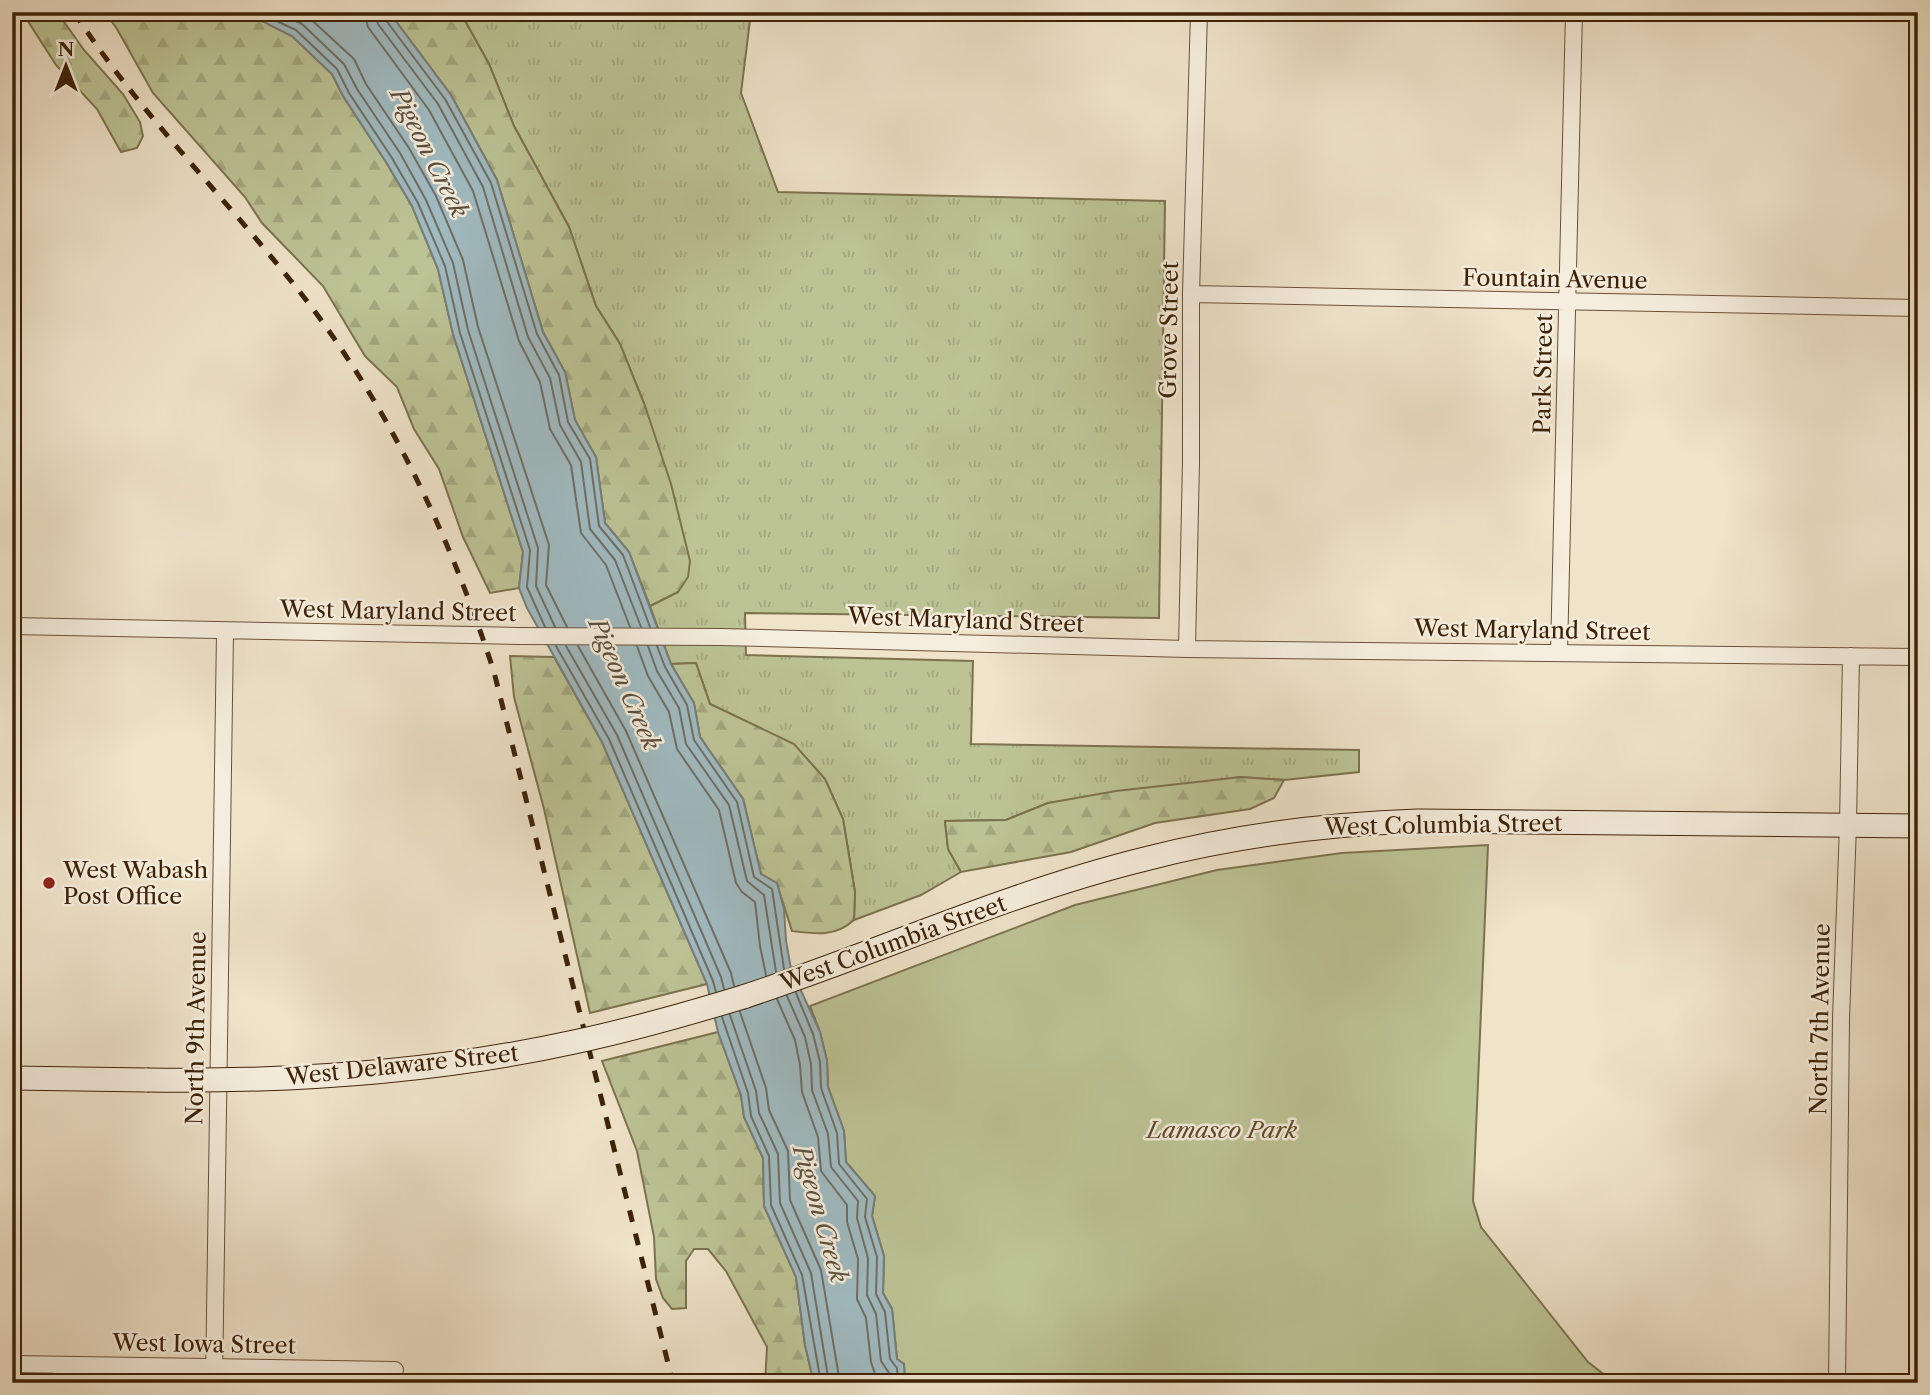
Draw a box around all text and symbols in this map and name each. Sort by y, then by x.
north arrow [32,32,102,102]
text: N [58,38,74,61]
water label: Pigeon Creek [383,81,475,223]
street label: Grove Street [1154,261,1184,399]
street label: Fountain Avenue [1462,263,1648,295]
street label: Park Street [1528,313,1558,435]
street label: West Maryland Street [279,595,516,627]
street label: West Maryland Street [846,602,1085,638]
water label: Pigeon Creek [582,611,667,755]
street label: West Maryland Street [1413,614,1650,646]
street label: West Columbia Street [1323,809,1562,841]
place label: West Wabash Post Office [62,856,208,910]
marker: West Wabash Post Office [41,875,57,891]
street label: West Columbia Street [775,889,1010,997]
street label: North 7th Avenue [1804,923,1836,1115]
street label: North 9th Avenue [180,931,212,1125]
street label: West Delaware Street [283,1039,520,1091]
park label: Lamasco Park [1145,1116,1297,1144]
water label: Pigeon Creek [786,1140,854,1286]
street label: West Iowa Street [111,1328,296,1360]

